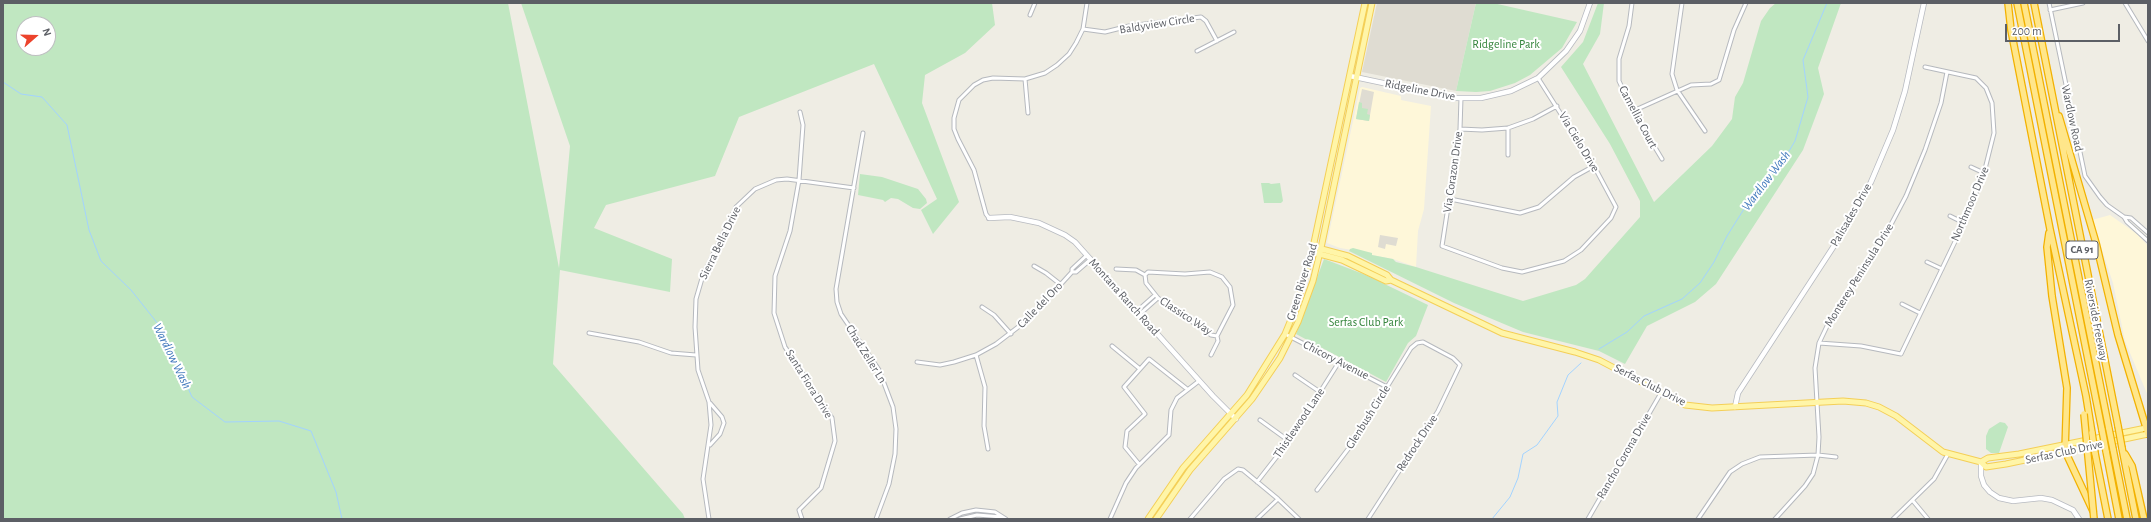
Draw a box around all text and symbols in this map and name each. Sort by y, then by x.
street label: Baldyview Circle [1118,11,1196,37]
north arrow [16,16,56,56]
scale bar [2007,16,2122,42]
text: 200 m [2012,25,2042,37]
text: N [40,27,53,38]
park label: Ridgeline Park [1472,37,1540,51]
street label: Ridgeline Drive [1383,76,1457,104]
street label: Camellia Court [1616,83,1660,151]
street label: Wardlow Road [2058,83,2086,153]
street label: Via Cielo Drive [1555,109,1603,175]
street label: Via Corazon Drive [1440,130,1466,214]
water label: Wardlow Wash [1738,148,1794,214]
street label: Northmoor Drive [1948,165,1992,243]
street label: Palisades Drive [1827,181,1875,249]
street label: Sierra Bella Drive [696,204,744,282]
street label: Monterey Peninsula Drive [1821,221,1897,329]
road number: CA 91 [2066,241,2098,259]
street label: Green River Road [1283,242,1321,322]
street label: Montana Ranch Road [1086,255,1162,339]
street label: Riverside Freeway [2081,278,2111,362]
street label: Calle del Oro [1014,279,1066,331]
street label: Classico Way [1157,294,1215,338]
park label: Serfas Club Park [1329,315,1403,329]
water label: Wardlow Wash [149,320,195,392]
street label: Chad Zeller Ln [842,322,890,386]
street label: Chicory Avenue [1301,337,1371,383]
street label: Santa Fiora Drive [782,347,836,421]
street label: Serfas Club Drive [1612,361,1688,409]
street label: Glenbush Circle [1343,382,1393,452]
street label: Thistlewood Lane [1270,385,1328,461]
street label: Rancho Corona Drive [1594,410,1654,502]
street label: Redrock Drive [1393,412,1441,474]
street label: Serfas Club Drive [2024,437,2104,467]

